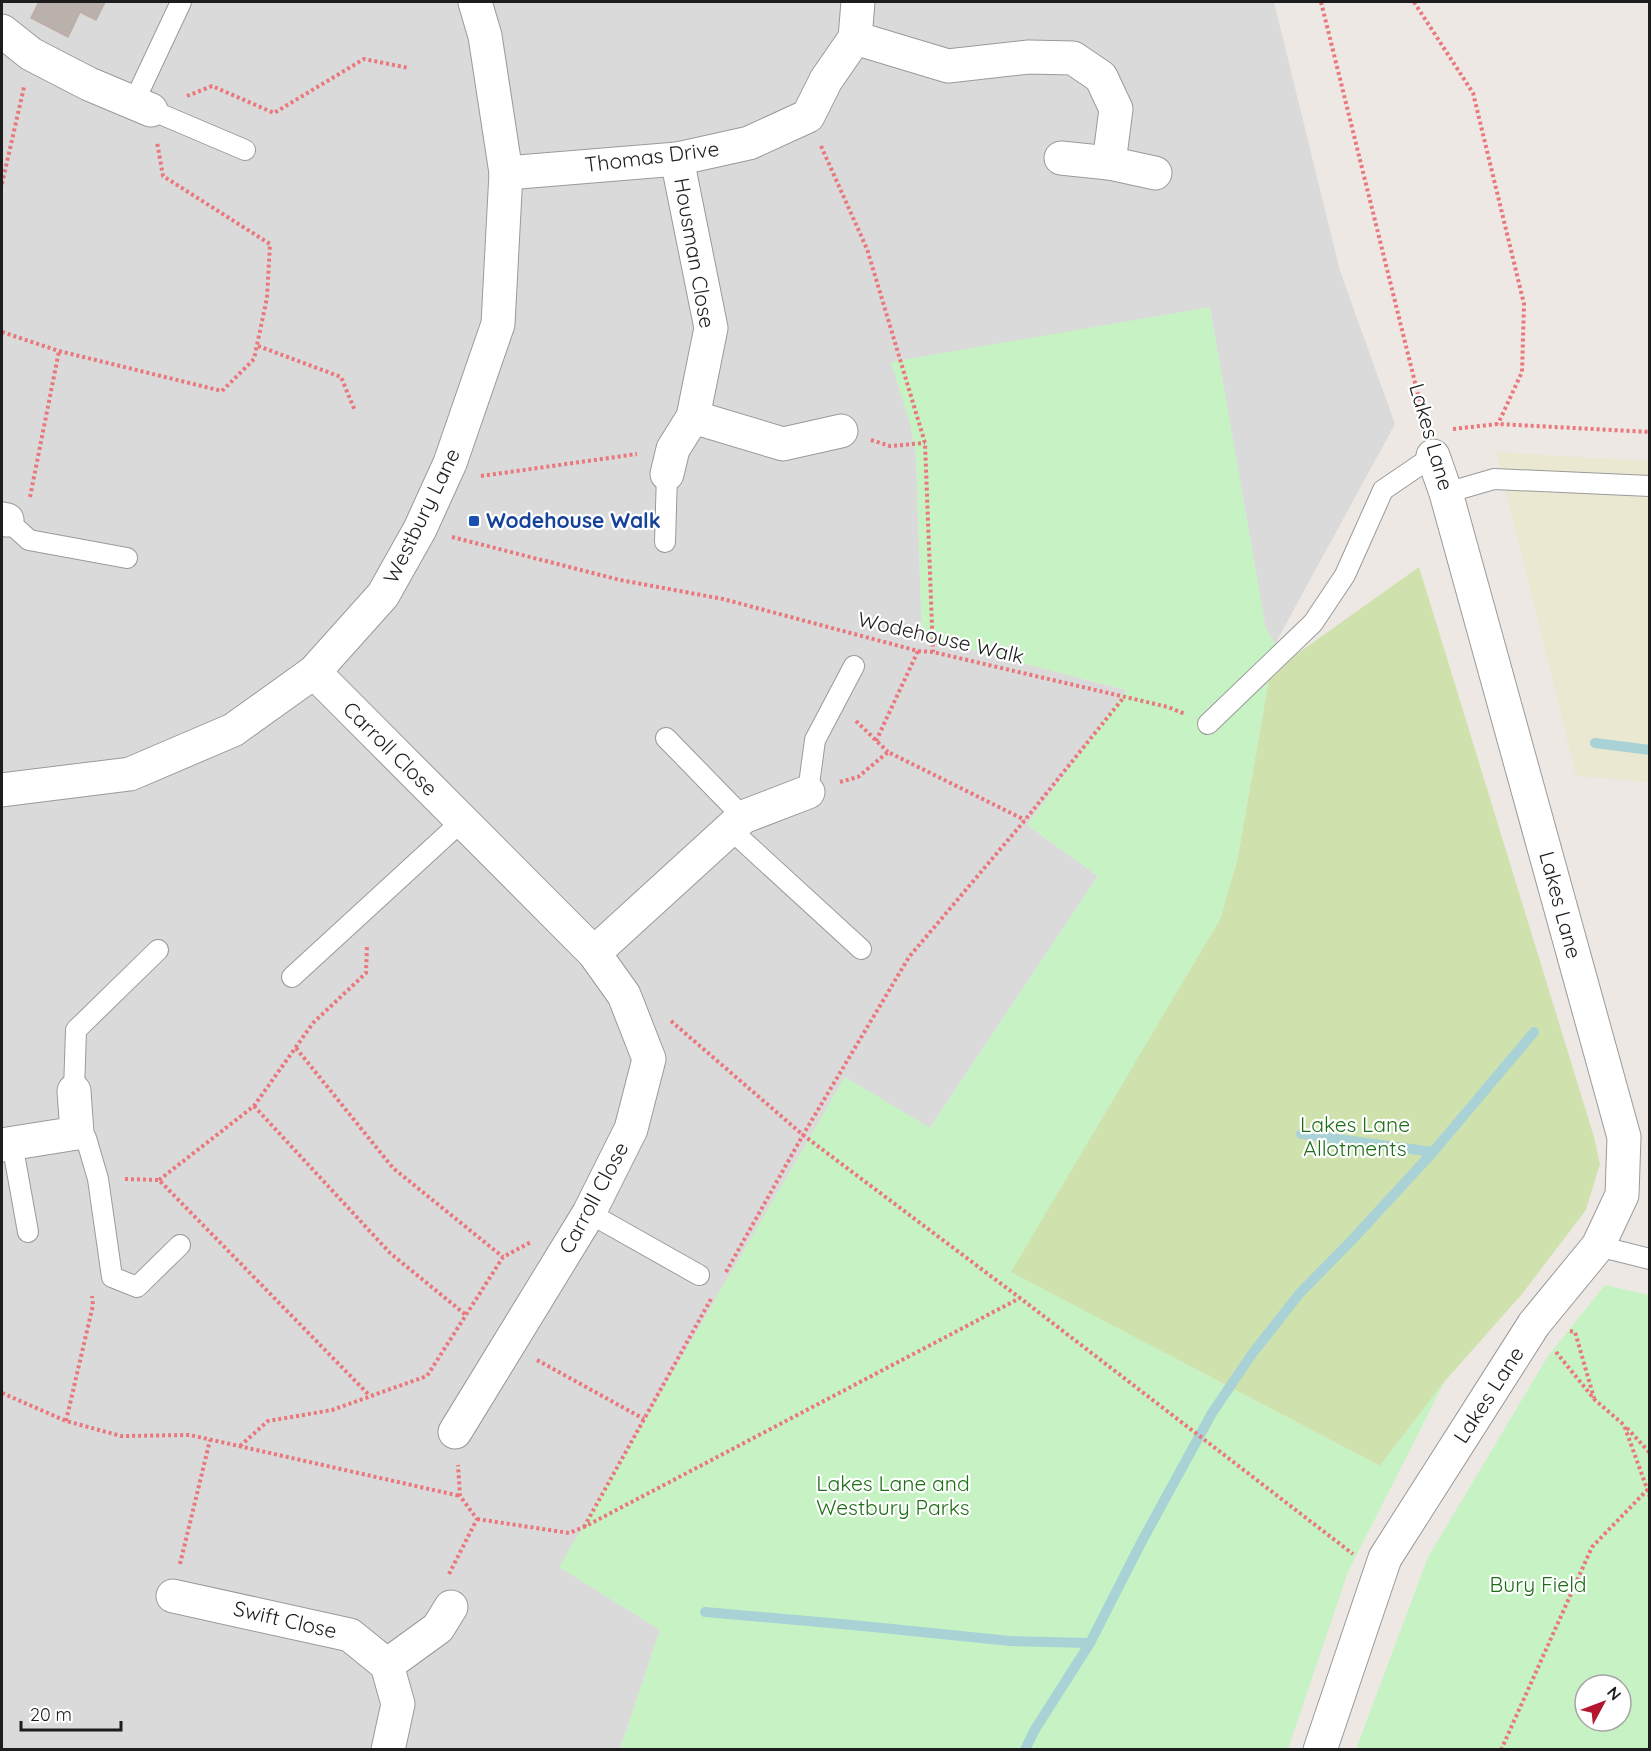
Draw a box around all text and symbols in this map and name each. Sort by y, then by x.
street label: Thomas Drive [583,135,721,177]
street label: Housman Close [669,176,721,330]
street label: Lakes Lane [1404,380,1460,493]
street label: Westbury Lane [377,444,465,587]
place label: Wodehouse Walk [486,507,661,533]
marker: Wodehouse Walk [467,514,481,528]
street label: Wodehouse Walk [855,605,1027,669]
street label: Carroll Close [338,696,443,801]
street label: Lakes Lane [1534,848,1588,961]
park label: Lakes Lane Allotments [1300,1111,1410,1161]
street label: Carroll Close [553,1137,633,1258]
street label: Lakes Lane [1447,1341,1529,1448]
park label: Lakes Lane and Westbury Parks [816,1470,970,1520]
park label: Bury Field [1490,1571,1586,1597]
street label: Swift Close [231,1595,339,1644]
north arrow [1573,1673,1633,1733]
text: N [1603,1682,1626,1704]
scale bar [21,1694,122,1732]
text: 20 m [30,1703,72,1726]

